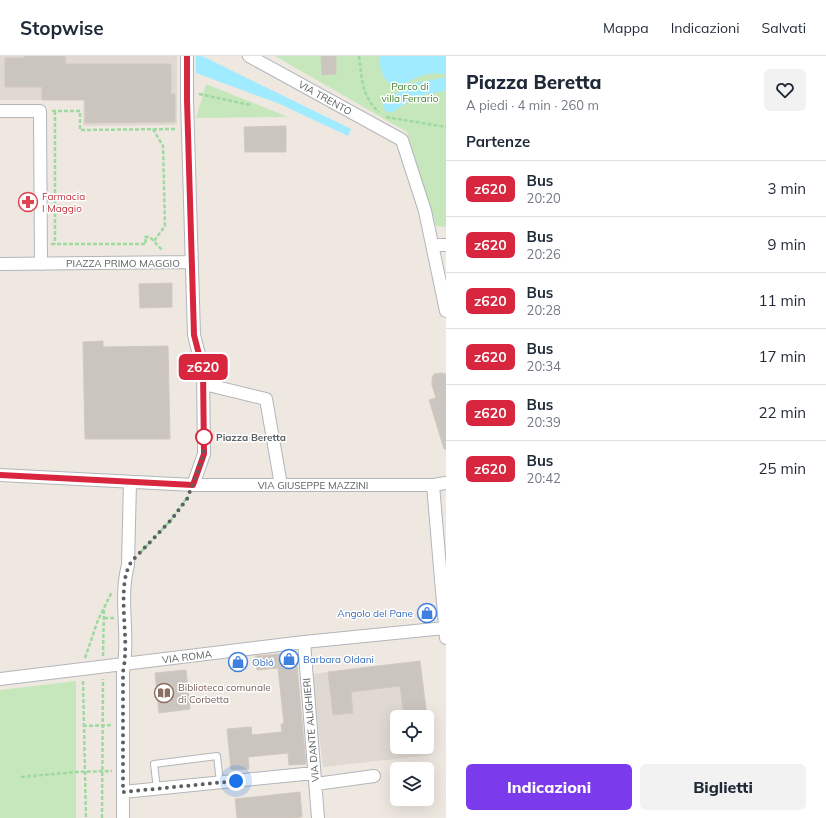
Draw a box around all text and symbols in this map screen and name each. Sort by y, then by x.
text: Stopwise [20,16,104,40]
text: Mappa [603,19,649,37]
text: Indicazioni [671,19,740,37]
text: Salvati [762,19,806,37]
button: heart [764,69,806,111]
text: Piazza Beretta [466,70,602,94]
street label: VIA TRENTO [296,78,354,118]
park label: Parco di villa Ferrario [382,80,439,105]
text: A piedi · 4 min · 260 m [466,97,599,113]
text: Partenze [466,132,530,151]
text: Bus [527,171,553,190]
text: 3 min [768,179,806,198]
text: z620 [474,180,507,198]
place label: Farmacia I Maggio [42,190,85,215]
text: 20:20 [527,190,561,206]
pharmacy icon: Farmacia I Maggio [17,191,39,213]
text: Bus [527,227,553,246]
text: 9 min [768,235,806,254]
text: z620 [474,236,507,254]
text: 20:26 [527,246,561,262]
street label: PIAZZA PRIMO MAGGIO [66,257,180,270]
text: Bus [527,283,553,302]
text: 11 min [759,291,806,310]
text: z620 [474,292,507,310]
text: 20:28 [527,302,561,318]
text: Bus [527,339,553,358]
text: 17 min [759,347,806,366]
text: z620 [474,348,507,366]
line badge: z620 [175,354,231,380]
text: z620 [187,358,219,376]
text: 20:34 [527,358,561,374]
text: Bus [527,395,553,414]
text: 22 min [759,403,806,422]
text: z620 [474,404,507,422]
text: 20:39 [527,414,561,430]
marker: Piazza Beretta [195,428,213,446]
place label: Piazza Beretta [216,431,286,444]
text: Bus [527,451,553,470]
text: 25 min [759,459,806,478]
text: z620 [474,460,507,478]
text: 20:42 [527,470,561,486]
street label: VIA GIUSEPPE MAZZINI [258,479,368,492]
shop icon: Angolo del Pane [416,602,438,624]
place label: Angolo del Pane [337,607,413,620]
street label: VIA ROMA [161,647,213,667]
shop icon: Barbara Oldani [278,648,300,670]
shop icon: Obló [227,651,249,673]
place label: Barbara Oldani [303,653,374,666]
place label: Obló [252,656,274,669]
street label: VIA DANTE ALIGHIERI [300,677,322,783]
place label: Biblioteca comunale di Corbetta [178,681,271,706]
library icon: Biblioteca comunale di Corbetta [153,682,175,704]
map controls [390,710,434,806]
button: locate [390,710,434,754]
button: layers [390,762,434,806]
button: Indicazioni [466,764,632,810]
button: Biglietti [640,764,806,810]
your location [226,771,246,791]

